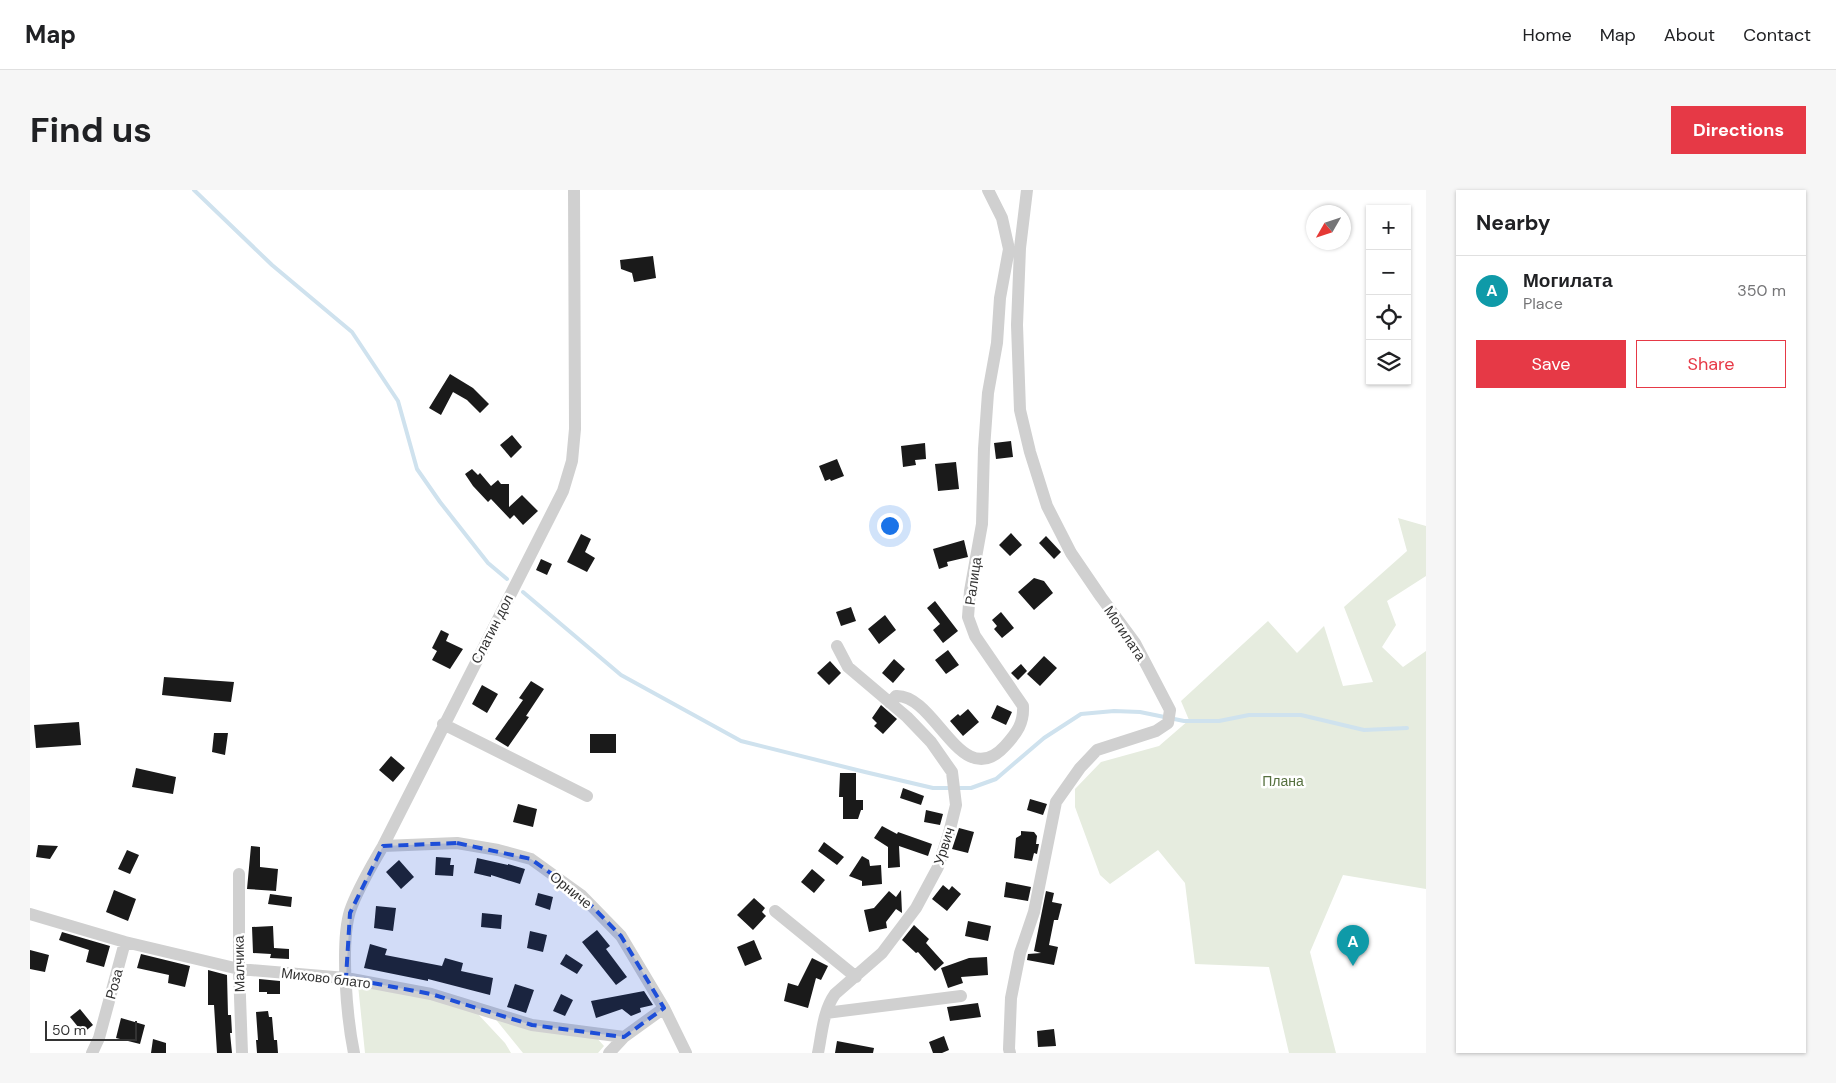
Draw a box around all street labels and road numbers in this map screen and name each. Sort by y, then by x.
street label: Ралица [961,556,985,606]
street label: Слатин дол [467,591,517,667]
street label: Могилата [1100,602,1150,664]
street label: Урвич [929,825,959,867]
street label: Орниче [546,867,596,913]
street label: Малчика [230,935,248,993]
street label: Михово блато [280,964,372,992]
street label: Роза [101,967,127,1001]

